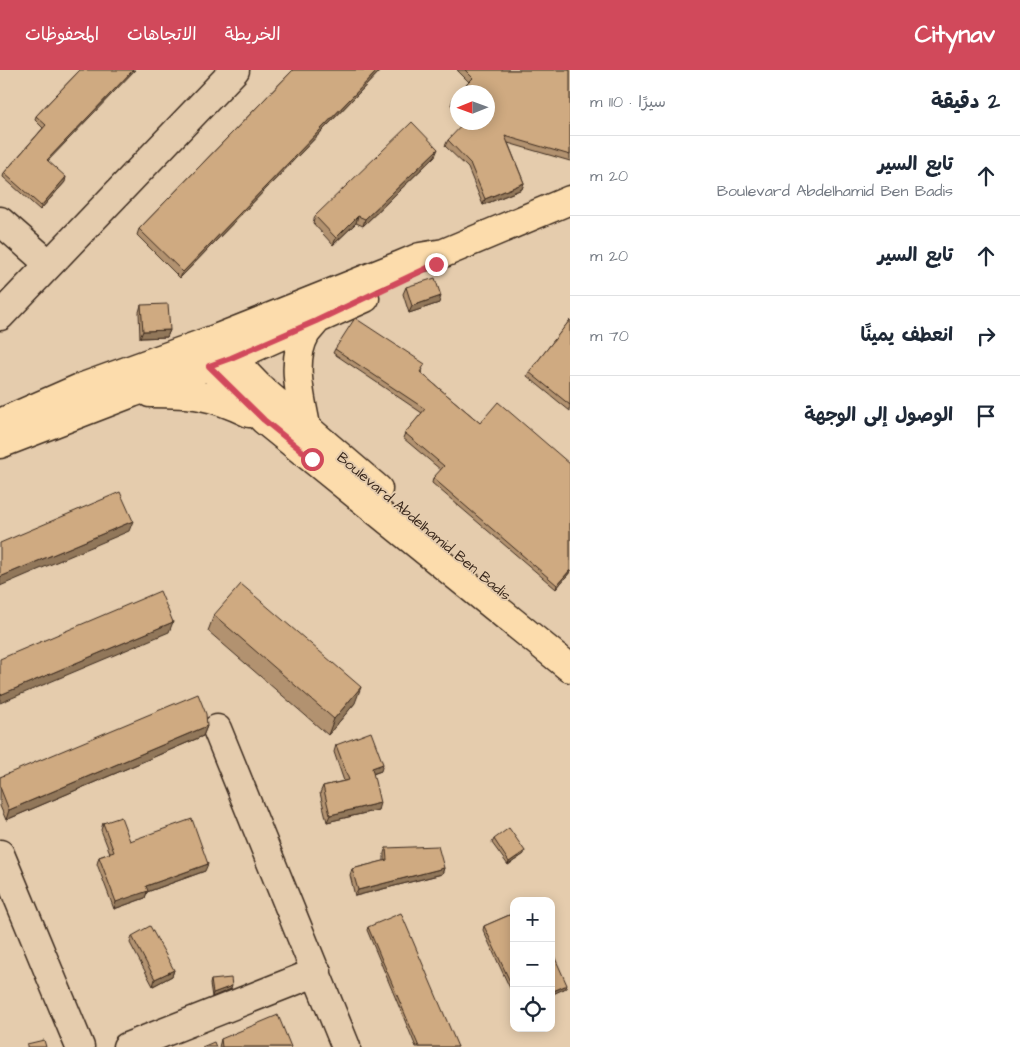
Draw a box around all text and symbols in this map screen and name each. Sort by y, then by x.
text: Citynav [915,18,995,52]
text: المحفوظات [25,22,99,47]
text: الاتجاهات [127,22,197,47]
text: الخريطة [225,22,281,47]
north arrow [450,85,495,130]
text: 2 دقيقة [931,87,1000,116]
text: سيرًا · 110 m [590,91,666,113]
text: تابع السير [878,151,953,178]
icon: ahead [972,162,1000,190]
text: 20 m [590,165,628,187]
text: Boulevard Abdelhamid Ben Badis [717,180,953,202]
text: تابع السير [878,242,953,269]
icon: ahead [972,242,1000,270]
text: 20 m [590,245,628,267]
route end [425,253,448,276]
text: انعطف يمينًا [861,322,953,349]
icon: right [972,322,1000,350]
text: 70 m [590,325,629,347]
text: الوصول إلى الوجهة [804,402,953,429]
icon: arrive [972,402,1000,430]
street label: Boulevard Abdelhamid Ben Badis [332,447,516,606]
route start [301,448,324,471]
map controls [510,897,555,1032]
button: + [510,897,555,942]
button: − [510,942,555,987]
button: locate [510,987,555,1032]

